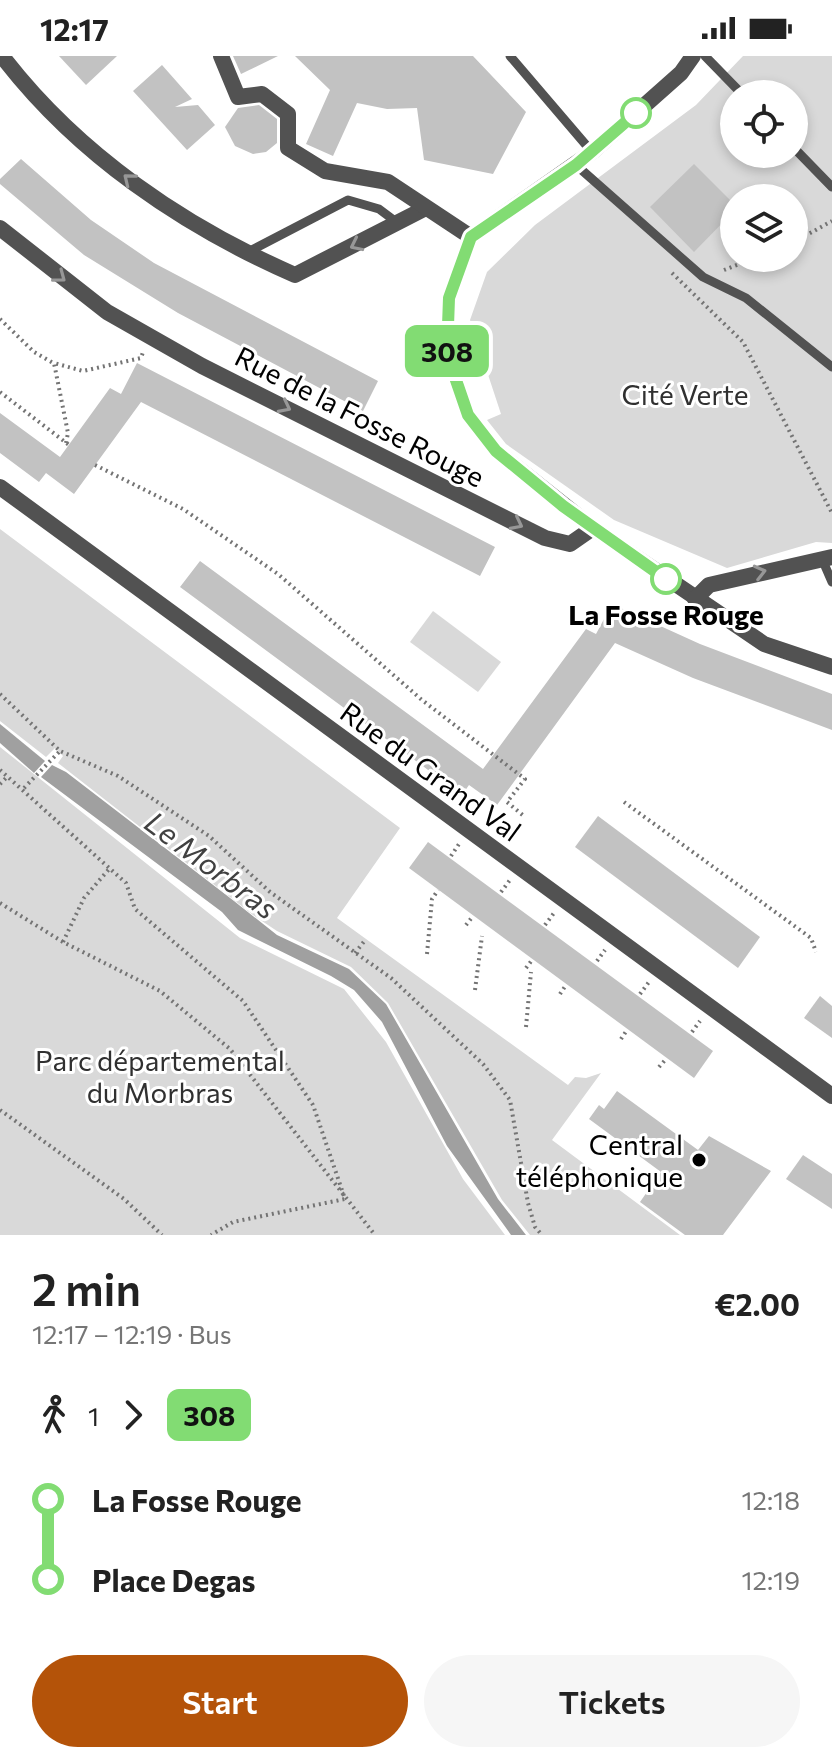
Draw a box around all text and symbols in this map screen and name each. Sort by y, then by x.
text: 12:17 [40,10,109,47]
map controls [720,80,808,272]
button: locate [720,80,808,168]
unlabelled marker [621,98,651,128]
one-way arrow [123,174,138,188]
button: layers [720,184,808,272]
one-way arrow [349,236,364,251]
one-way arrow [52,268,66,282]
line badge: 308 [401,325,493,377]
text: 308 [421,334,473,368]
street label: Rue de la Fosse Rouge [230,338,490,494]
park label: Cité Verte [621,377,749,411]
one-way arrow [276,398,291,413]
one-way arrow [509,514,524,530]
marker: La Fosse Rouge [651,564,681,594]
one-way arrow [753,564,767,581]
place label: La Fosse Rouge [568,597,764,631]
street label: Rue du Grand Val [334,694,528,848]
water label: Le Morbras [139,802,285,926]
park label: Parc départemental du Morbras [35,1043,285,1109]
place label: Central téléphonique [516,1127,683,1193]
marker: Central téléphonique [690,1151,708,1169]
text: 2 min [32,1261,141,1315]
text: €2.00 [714,1285,800,1322]
text: 12:17 – 12:19 · Bus [32,1318,232,1349]
icon: walk [32,1393,76,1437]
icon: forward [111,1393,155,1437]
text: 308 [183,1398,235,1432]
text: 1 [88,1400,99,1431]
text: La Fosse Rouge [92,1481,302,1518]
text: 12:18 [741,1484,800,1515]
text: Place Degas [92,1561,255,1598]
text: 12:19 [741,1564,800,1595]
button: Start [32,1655,408,1747]
button: Tickets [424,1655,800,1747]

